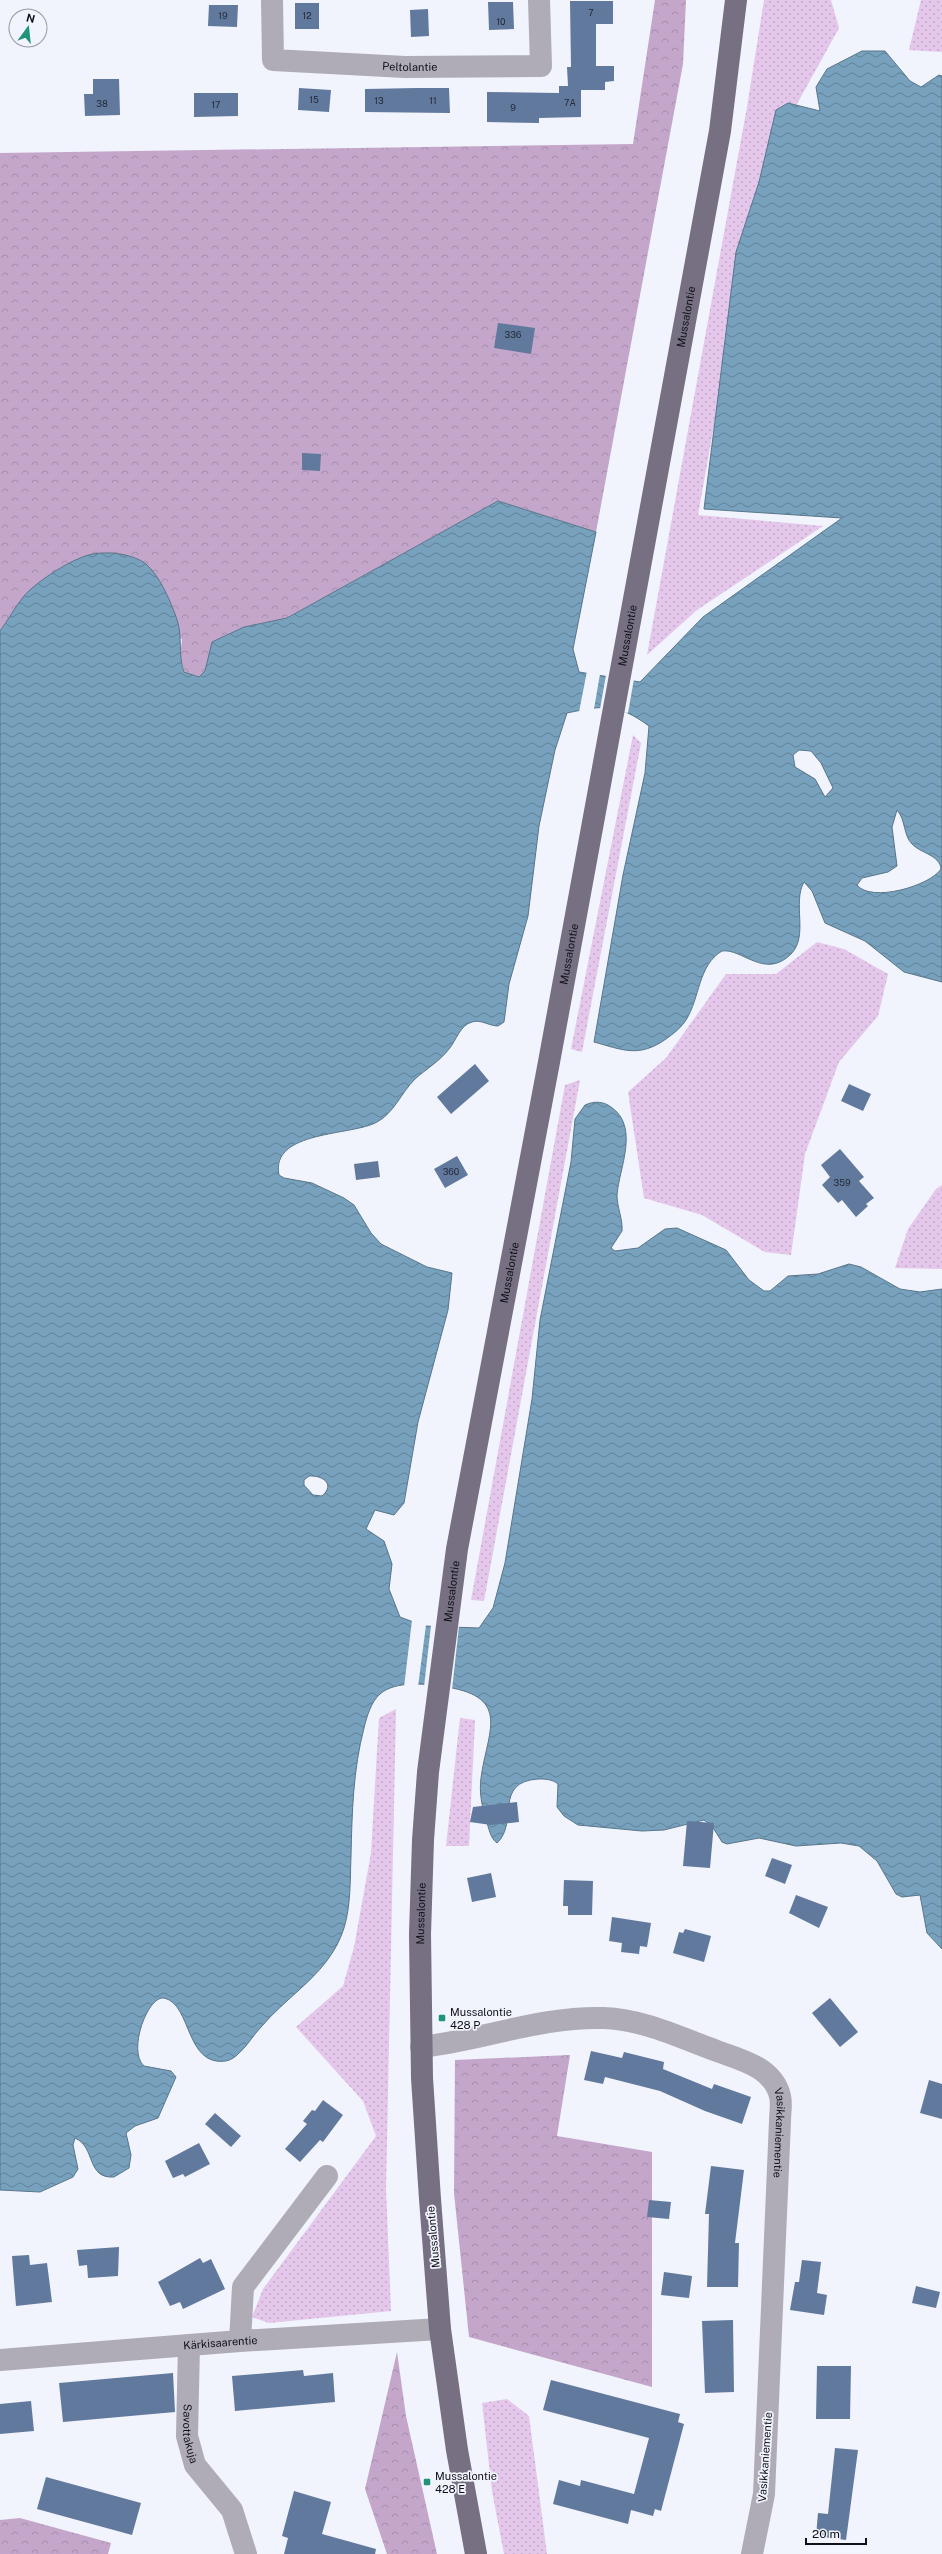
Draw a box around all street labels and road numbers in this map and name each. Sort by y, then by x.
street label: Peltolantie [382,60,437,73]
street label: Mussalontie [674,285,697,348]
street label: Mussalontie [616,604,639,667]
street label: Mussalontie [557,922,580,986]
street label: Mussalontie [498,1241,521,1304]
street label: Mussalontie [442,1560,461,1623]
street label: Mussalontie [414,1882,428,1945]
street label: Vasikkaniementie [772,2086,787,2178]
street label: Mussalontie [424,2206,442,2268]
street label: Kärkisaarentie [183,2334,258,2351]
street label: Savottakuja [181,2404,200,2465]
street label: Vasikkaniementie [756,2412,774,2502]

